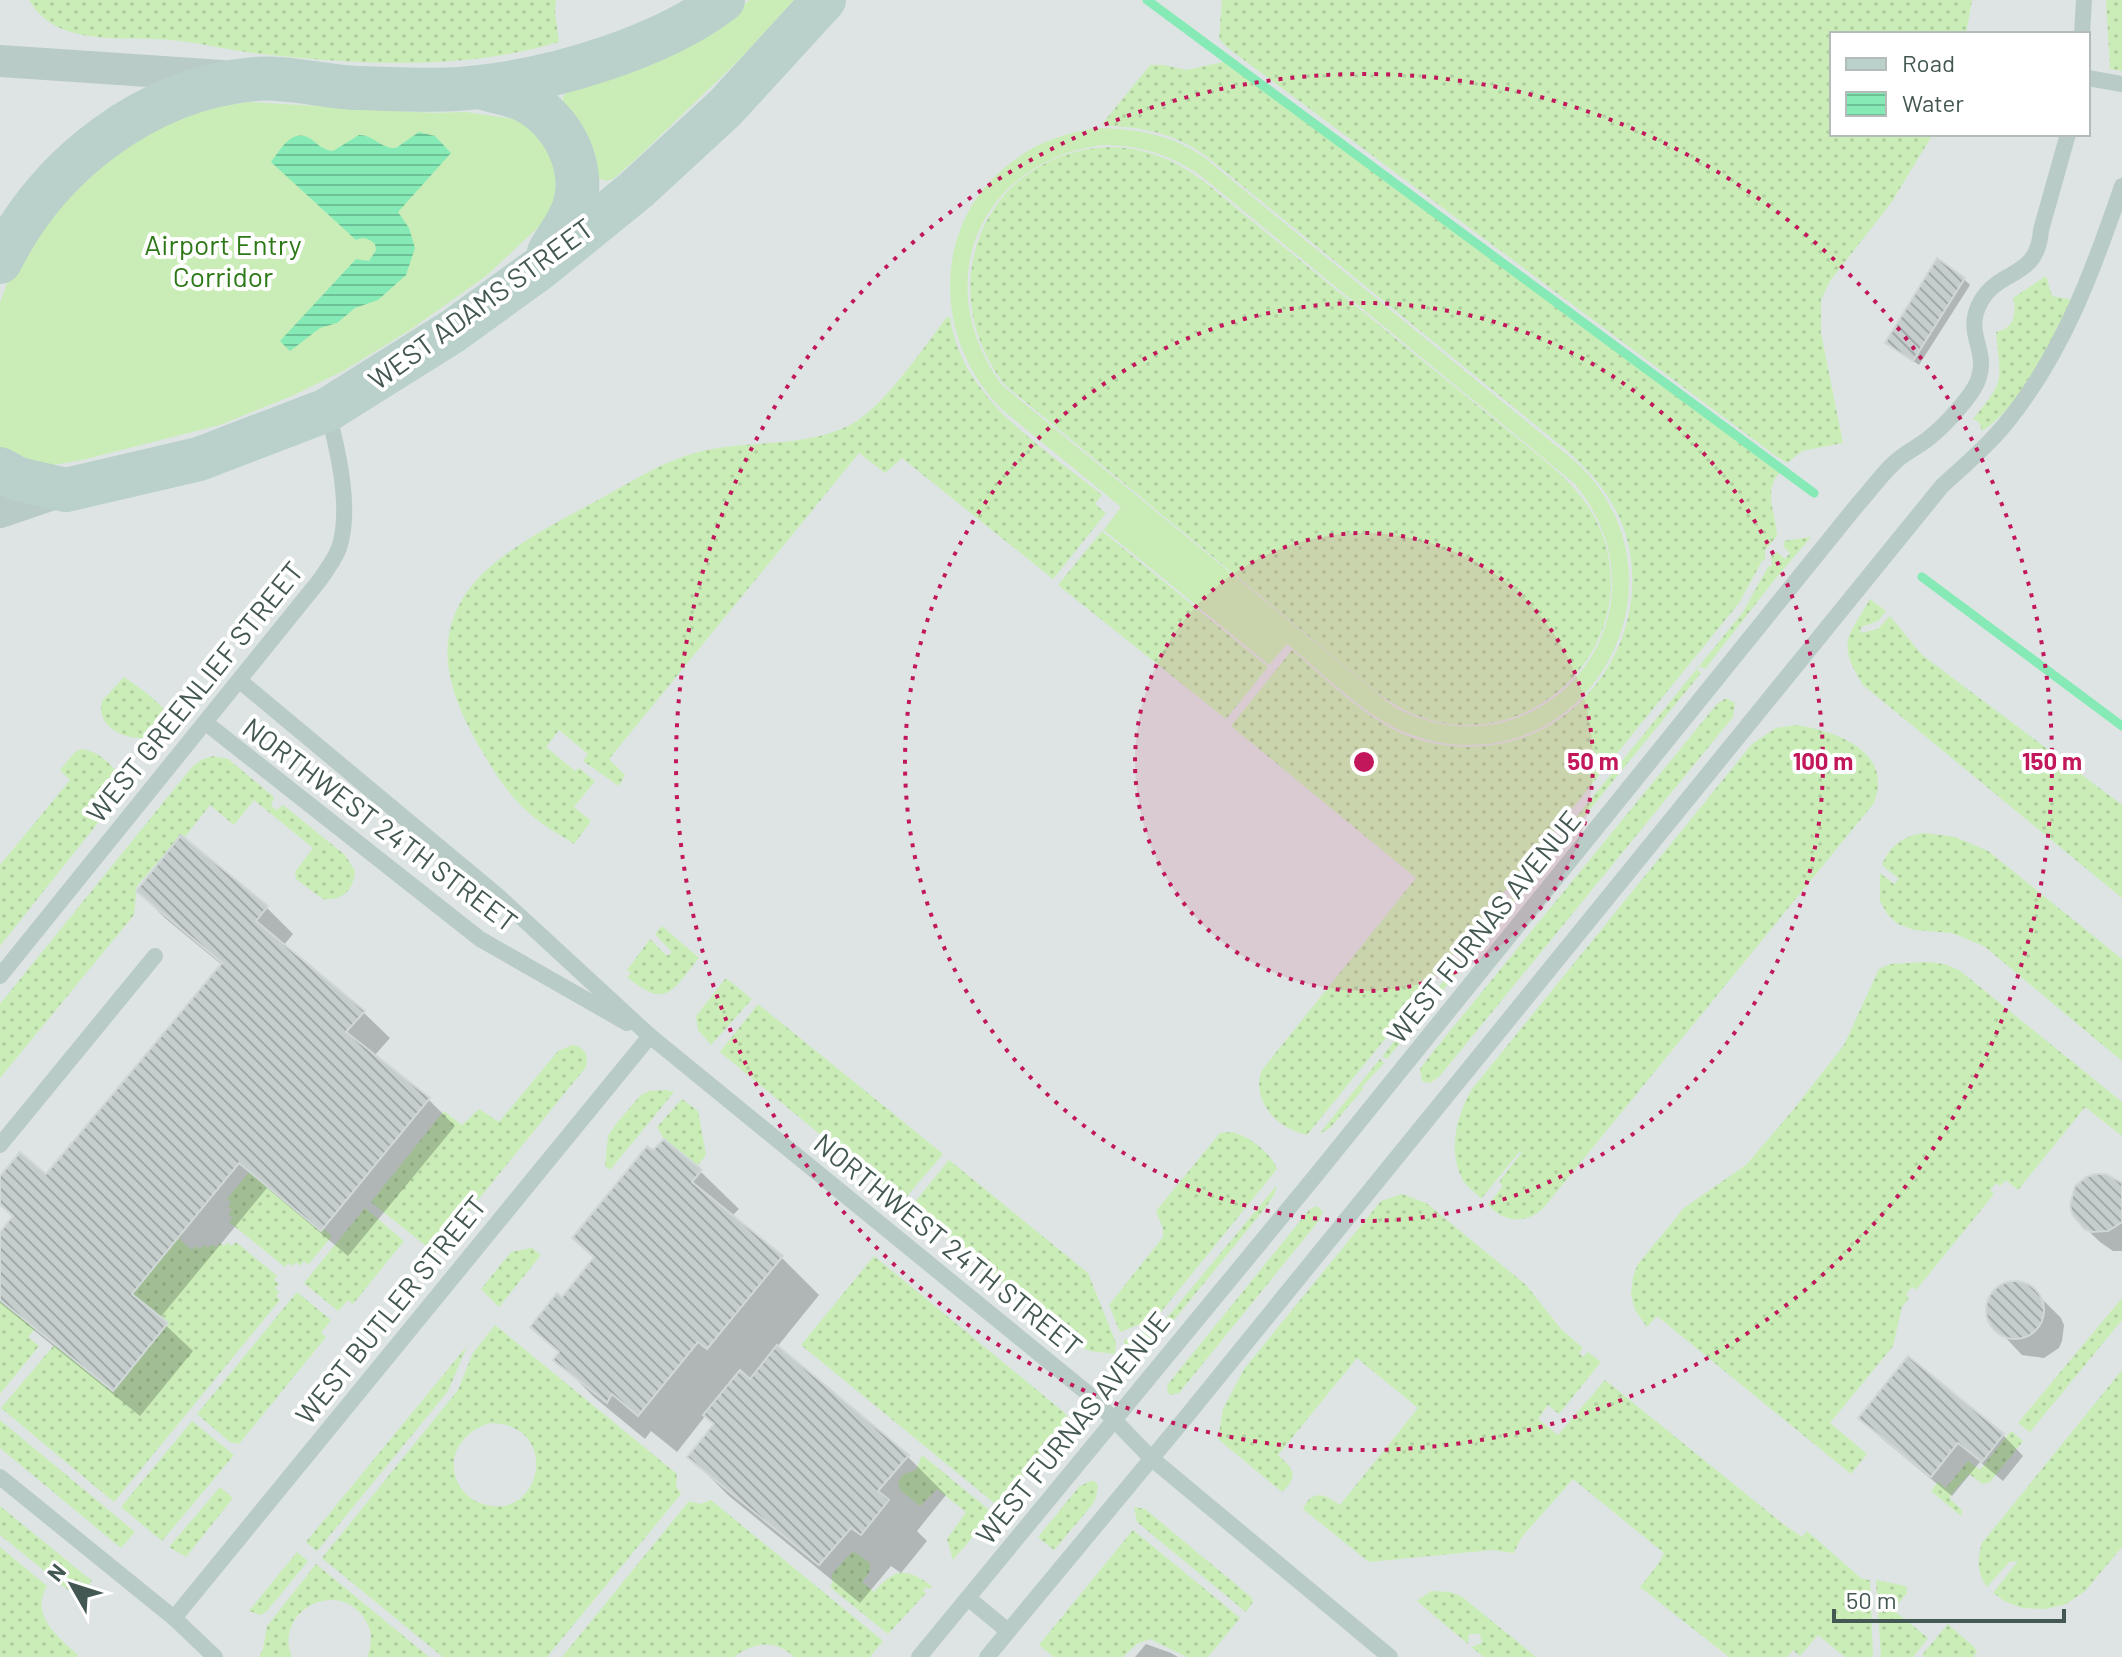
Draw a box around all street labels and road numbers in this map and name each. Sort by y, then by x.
street label: WEST ADAMS STREET [361,210,600,396]
street label: WEST GREENLIEF STREET [78,554,310,829]
street label: NORTHWEST 24TH STREET [237,710,525,939]
street label: WEST FURNAS AVENUE [1379,803,1587,1049]
street label: NORTHWEST 24TH STREET [808,1126,1090,1363]
street label: WEST BUTLER STREET [288,1188,493,1431]
street label: WEST FURNAS AVENUE [968,1304,1176,1550]

